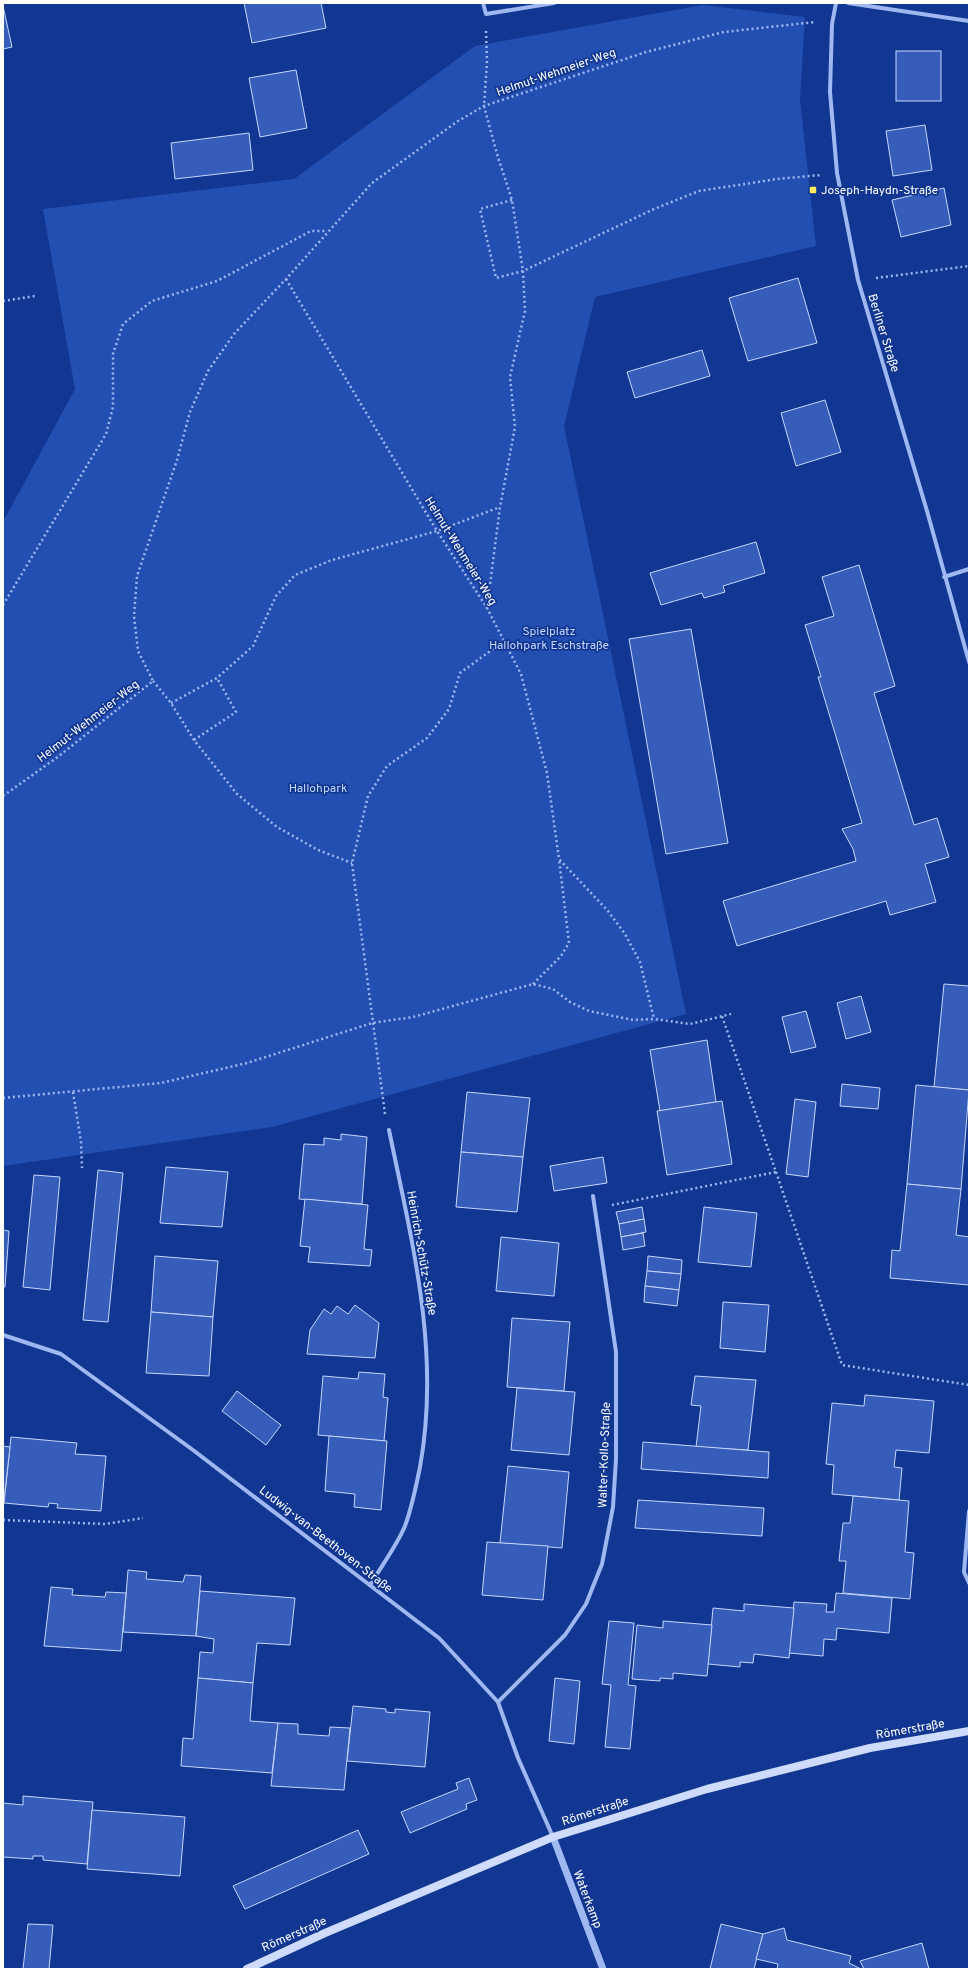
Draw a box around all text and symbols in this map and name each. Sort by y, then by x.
street label: Helmut-Wehmeier-Weg [494,45,618,101]
place label: Joseph-Haydn-Straße [821,183,938,199]
marker: Joseph-Haydn-Straße [808,185,818,195]
street label: Berliner Straße [864,292,903,375]
street label: Helmut-Wehmeier-Weg [420,494,500,609]
park label: Spielplatz Hallohpark Eschstraße [489,624,609,654]
street label: Helmut-Wehmeier-Weg [34,677,143,767]
park label: Hallohpark [289,781,347,797]
street label: Heinrich-Schütz-Straße [402,1190,440,1317]
street label: Walter-Kollo-Straße [595,1402,615,1508]
street label: Ludwig-van-Beethoven-Straße [255,1483,395,1597]
street label: Römerstraße [874,1716,946,1744]
street label: Römerstraße [560,1794,631,1830]
street label: Waterkamp [569,1868,606,1931]
street label: Römerstraße [259,1913,329,1956]

